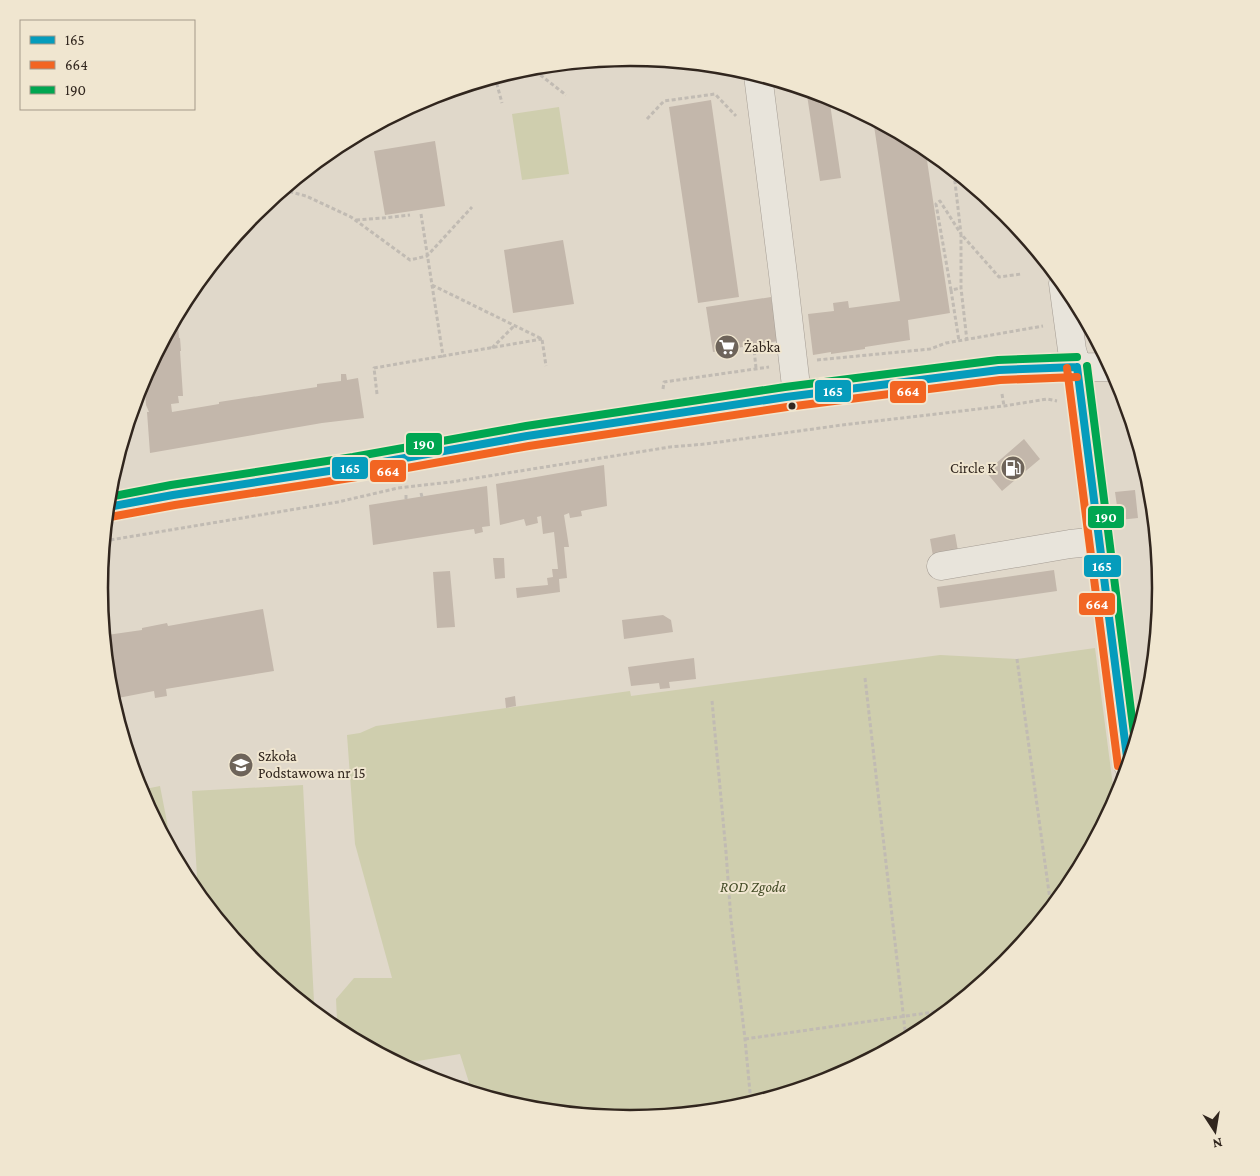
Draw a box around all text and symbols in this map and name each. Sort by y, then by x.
legend [20,20,195,110]
text: 165 [65,32,84,48]
text: 664 [65,57,88,73]
text: 190 [65,82,86,98]
supermarket icon: Żabka [714,334,740,360]
place label: Żabka [744,339,781,355]
line badge: 165 [814,379,852,403]
line badge: 664 [889,380,927,404]
text: 165 [823,383,843,399]
text: 664 [897,383,920,399]
unlabelled marker [787,401,797,411]
line badge: 190 [405,432,443,456]
text: 190 [413,436,435,452]
fuel station icon: Circle K [1000,455,1026,481]
line badge: 165 [331,456,369,480]
line badge: 664 [369,459,407,483]
text: 165 [340,460,360,476]
place label: Circle K [950,460,996,476]
text: 664 [377,463,400,479]
line badge: 190 [1087,505,1125,529]
text: 190 [1095,509,1117,525]
line badge: 165 [1083,554,1122,578]
text: 165 [1092,558,1112,574]
line badge: 664 [1078,592,1116,616]
text: 664 [1086,596,1109,612]
place label: Szkoła Podstawowa nr 15 [258,748,365,781]
school or university icon: Szkoła Podstawowa nr 15 [228,752,254,778]
park label: ROD Zgoda [720,879,786,896]
north arrow [1190,1106,1240,1156]
text: N [1211,1135,1224,1153]

